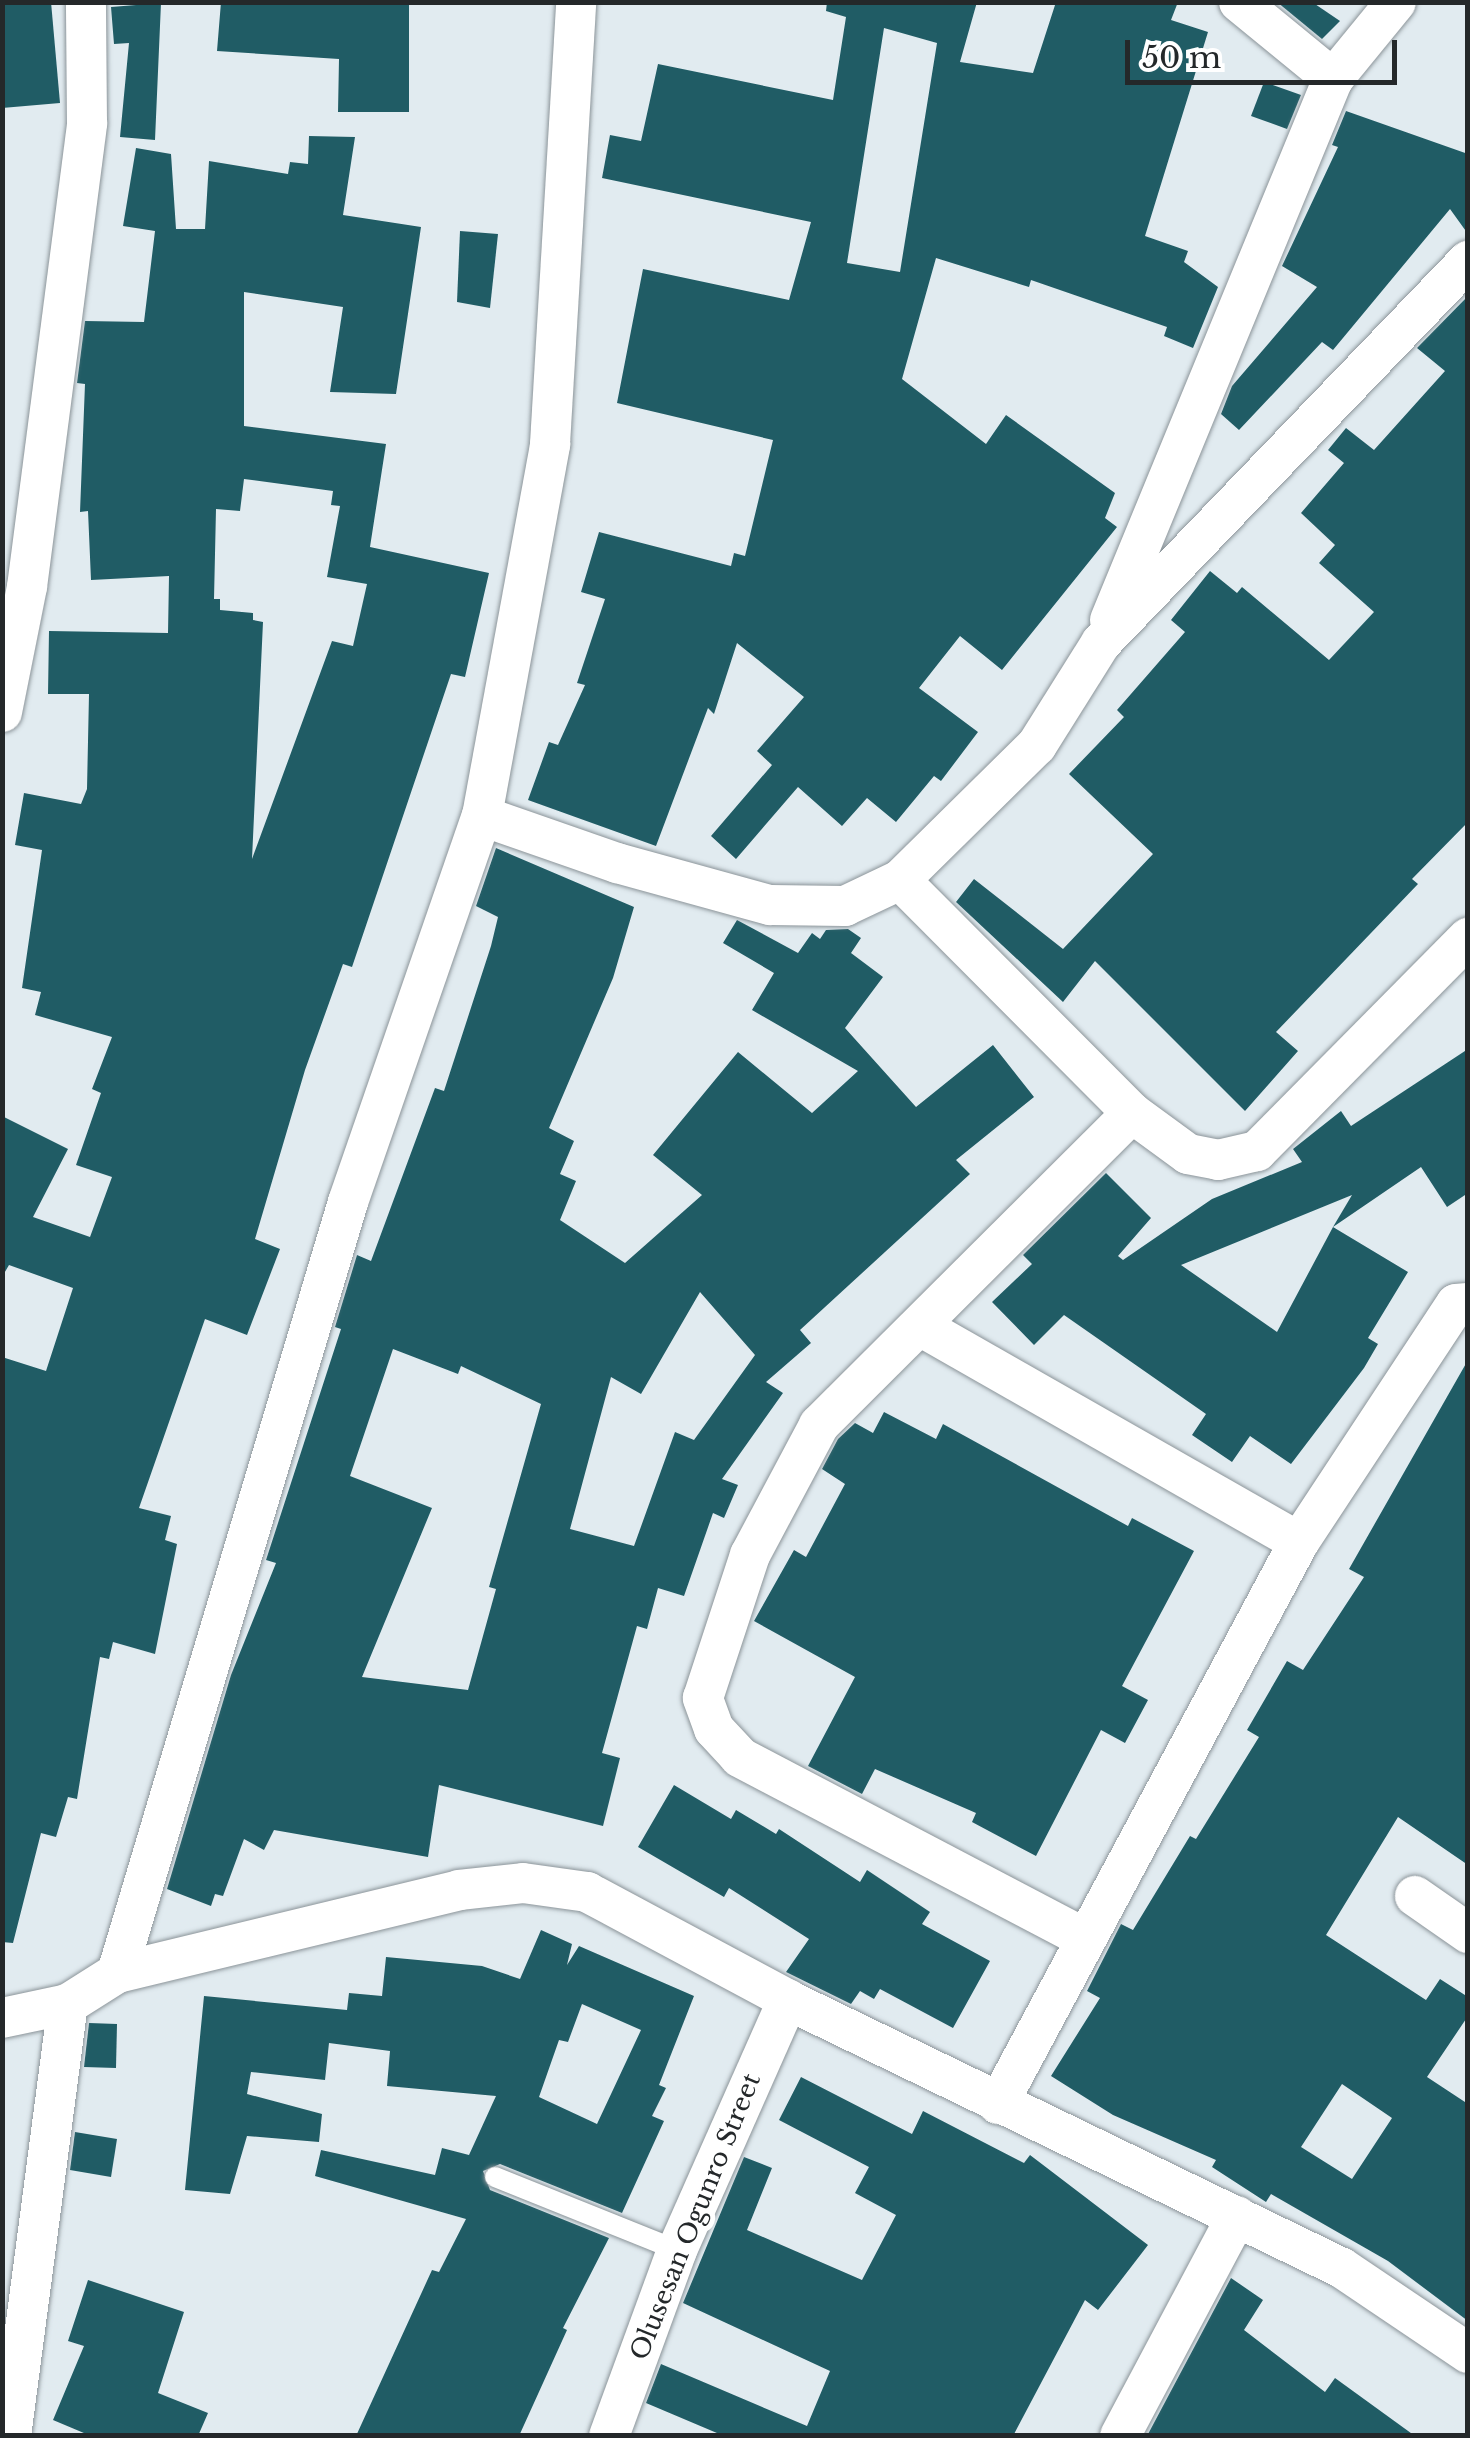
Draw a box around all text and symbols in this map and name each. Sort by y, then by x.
scale bar [1130,20,1402,82]
text: 50 m [1142,39,1221,76]
street label: Olusesan Ogunro Street [625,2069,767,2365]

